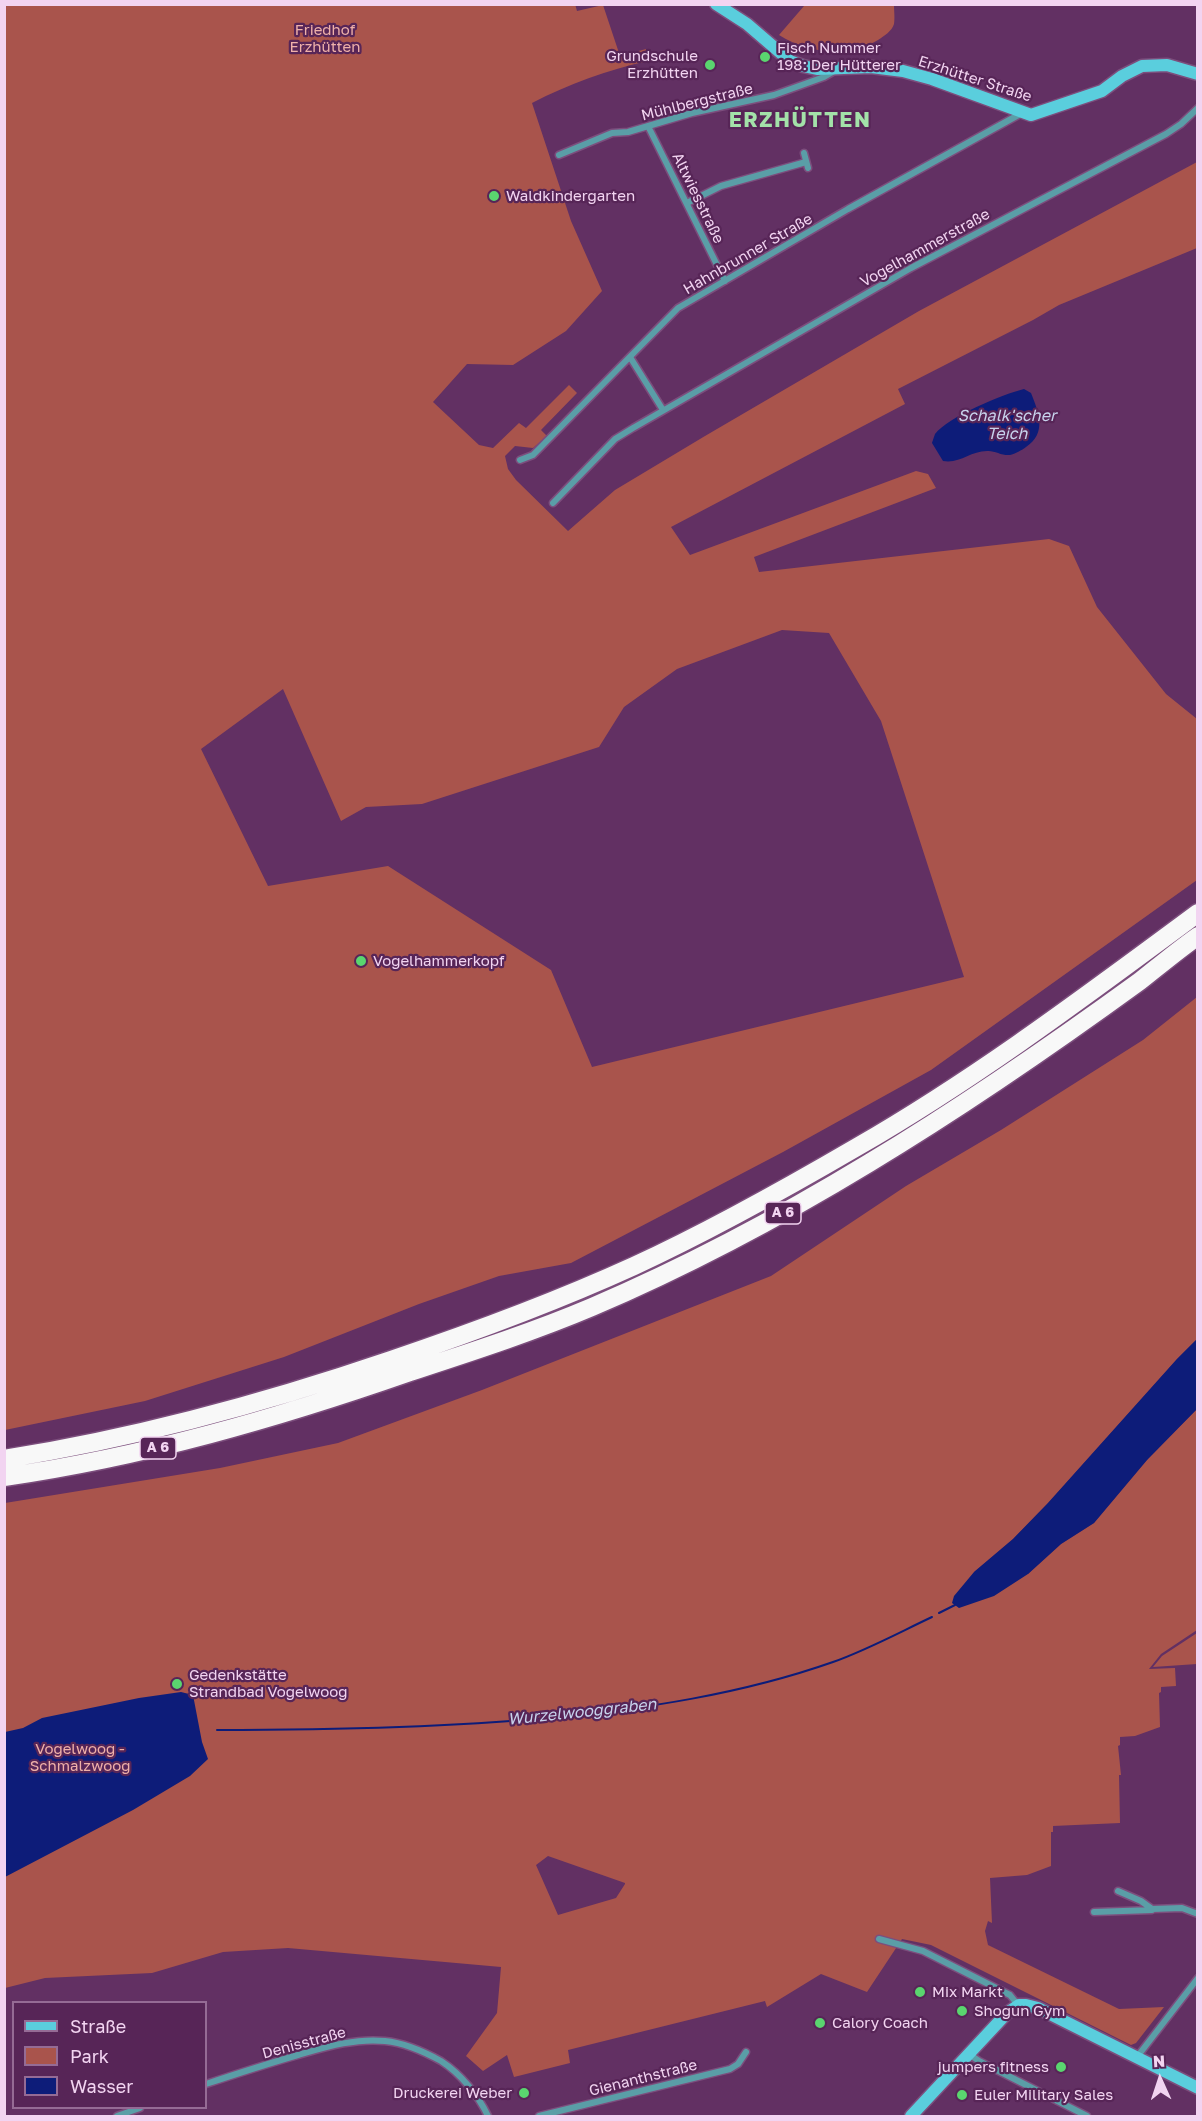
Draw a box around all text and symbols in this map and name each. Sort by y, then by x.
park label: Friedhof Erzhütten [290,21,360,56]
place label: Fisch Nummer 198: Der Hütterer [777,39,901,74]
place label: Grundschule Erzhütten [606,47,698,82]
marker: Fisch Nummer 198: Der Hütterer [758,50,772,64]
street label: Erzhütter Straße [916,52,1034,106]
marker: Grundschule Erzhütten [703,58,717,72]
street label: Mühlbergstraße [639,79,755,125]
district label: ERZHÜTTEN [729,107,871,133]
street label: Altwiesstraße [668,150,728,246]
place label: Waldkindergarten [506,187,635,205]
marker: Waldkindergarten [487,189,501,203]
street label: Vogelhammerstraße [857,205,993,291]
street label: Hahnbrunner Straße [680,210,816,298]
water label: Schalk'scher Teich [958,406,1056,444]
place label: Vogelhammerkopf [373,952,504,970]
marker: Vogelhammerkopf [354,954,368,968]
road number: A 6 [765,1202,801,1224]
road number: A 6 [140,1437,176,1459]
place label: Gedenkstätte Strandbad Vogelwoog [189,1666,348,1701]
marker: Gedenkstätte Strandbad Vogelwoog [170,1677,184,1691]
water label: Wurzelwooggraben [507,1695,657,1729]
park label: Vogelwoog - Schmalzwoog [30,1740,130,1775]
place label: Mix Markt [932,1983,1003,2001]
marker: Mix Markt [913,1985,927,1999]
legend [12,2001,207,2109]
place label: Shogun Gym [974,2002,1065,2020]
marker: Shogun Gym [955,2004,969,2018]
place label: Calory Coach [832,2014,928,2032]
text: Straße [70,2015,126,2037]
marker: Calory Coach [813,2016,827,2030]
street label: Denisstraße [260,2023,348,2063]
text: Park [70,2045,109,2067]
north arrow [1130,2049,1190,2109]
text: N [1152,2051,1166,2071]
street label: Gienanthstraße [587,2056,699,2100]
place label: jumpers fitness [938,2058,1049,2076]
marker: jumpers fitness [1054,2060,1068,2074]
text: Wasser [70,2075,133,2097]
place label: Druckerei Weber [393,2084,512,2102]
marker: Druckerei Weber [517,2086,531,2100]
place label: Euler Military Sales [974,2086,1113,2104]
marker: Euler Military Sales [955,2088,969,2102]

